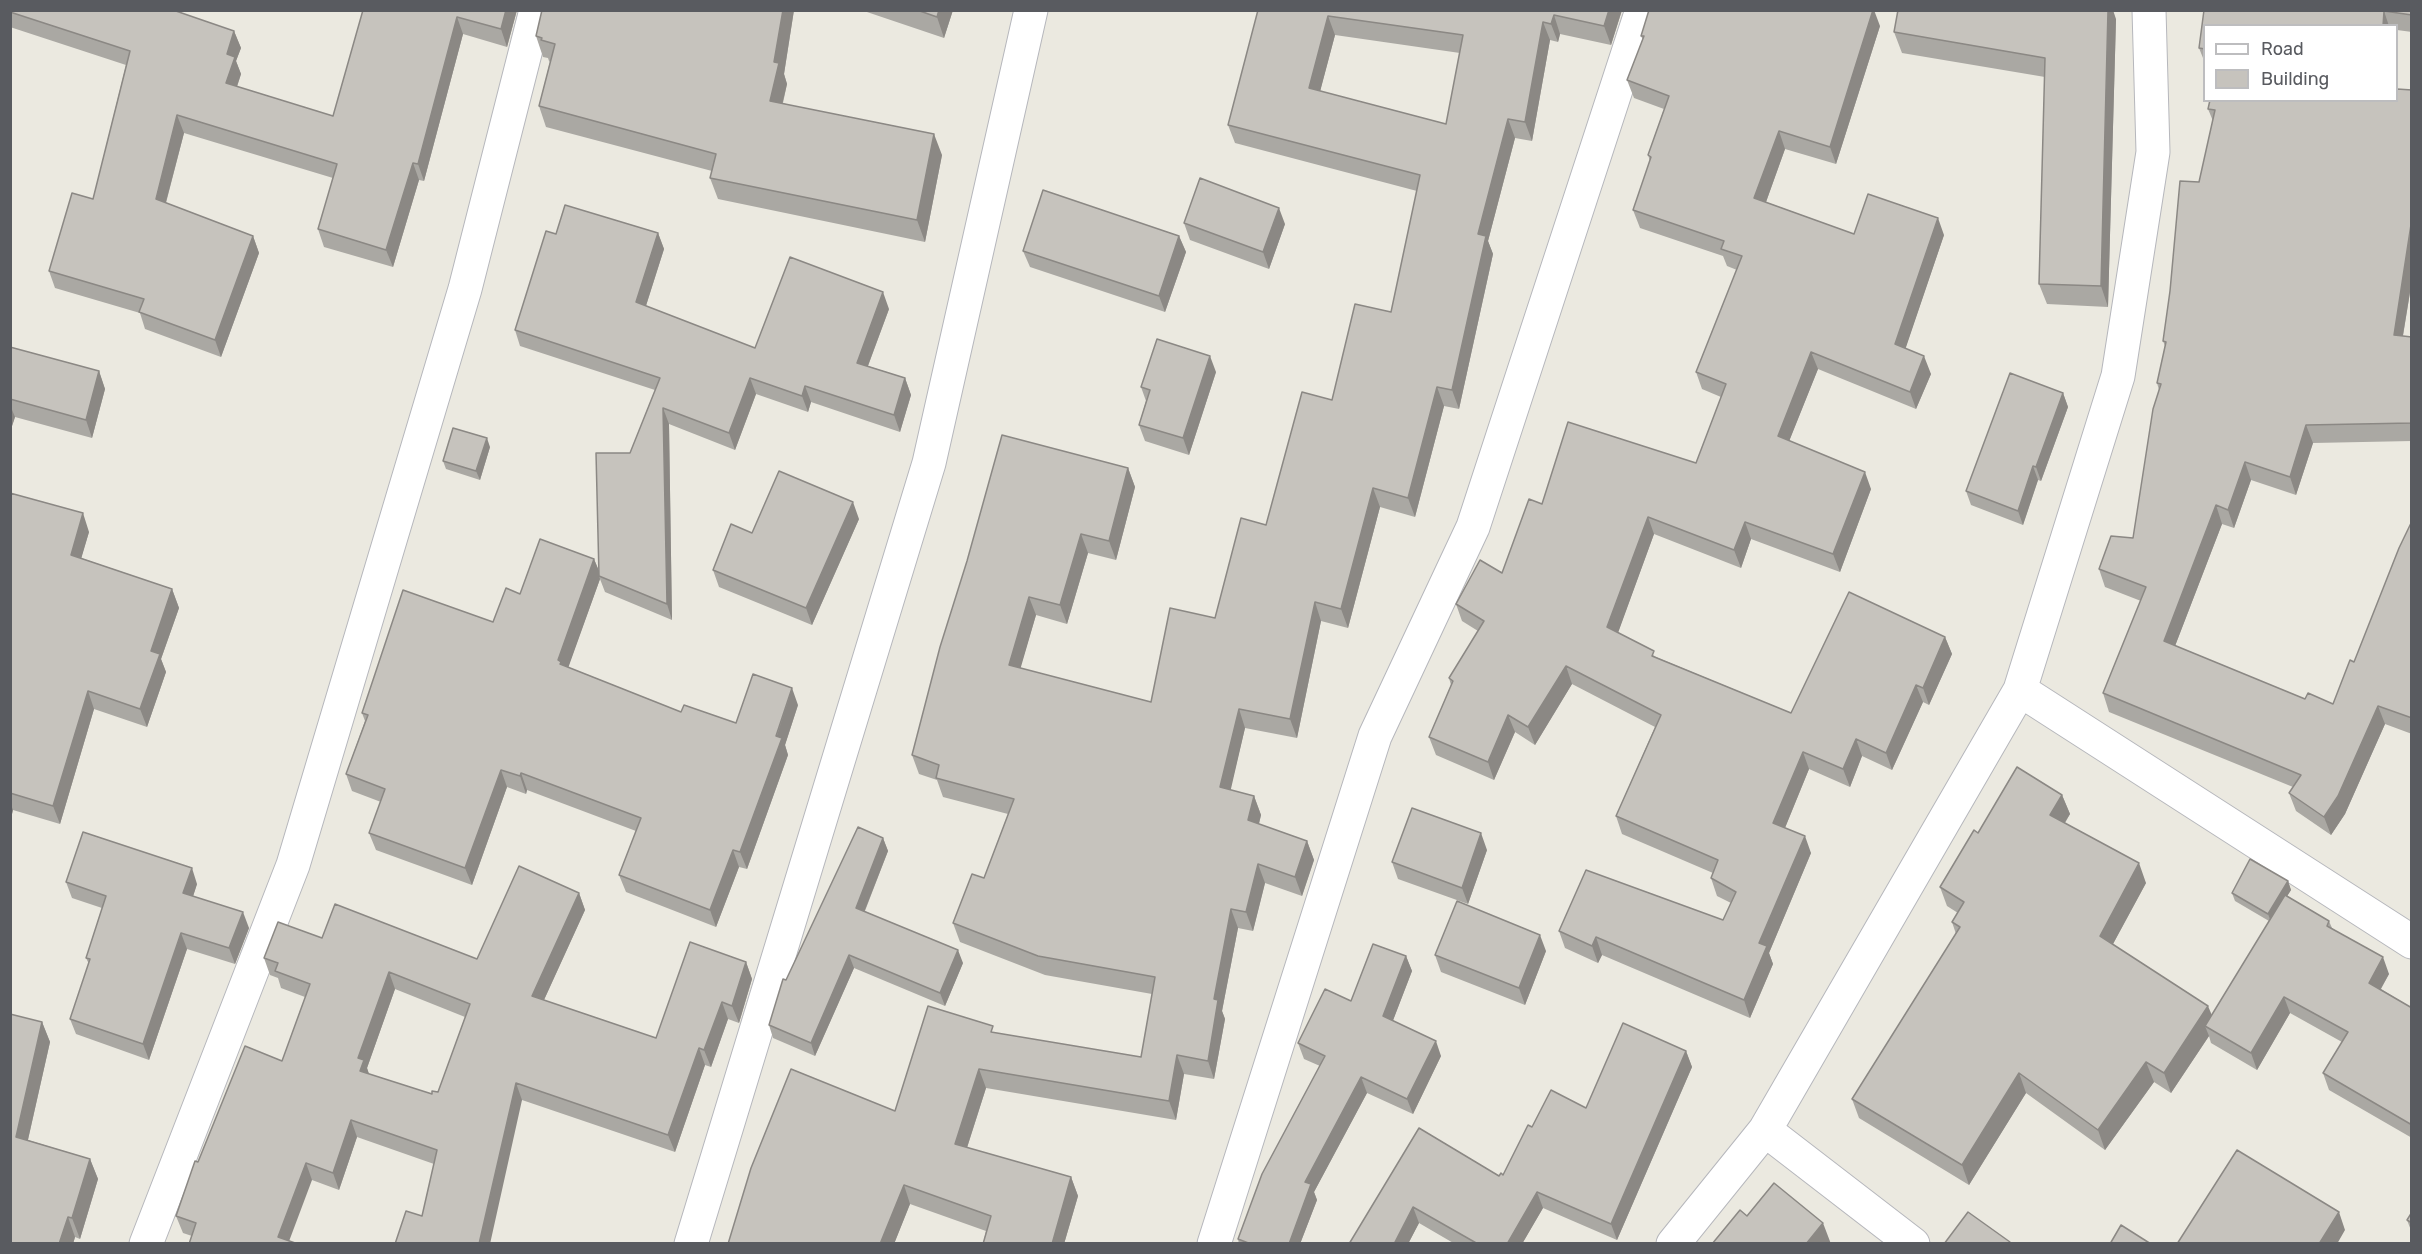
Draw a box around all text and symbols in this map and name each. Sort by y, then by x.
legend [2203,24,2398,102]
text: Road [2261,38,2304,60]
text: Building [2261,68,2329,90]

